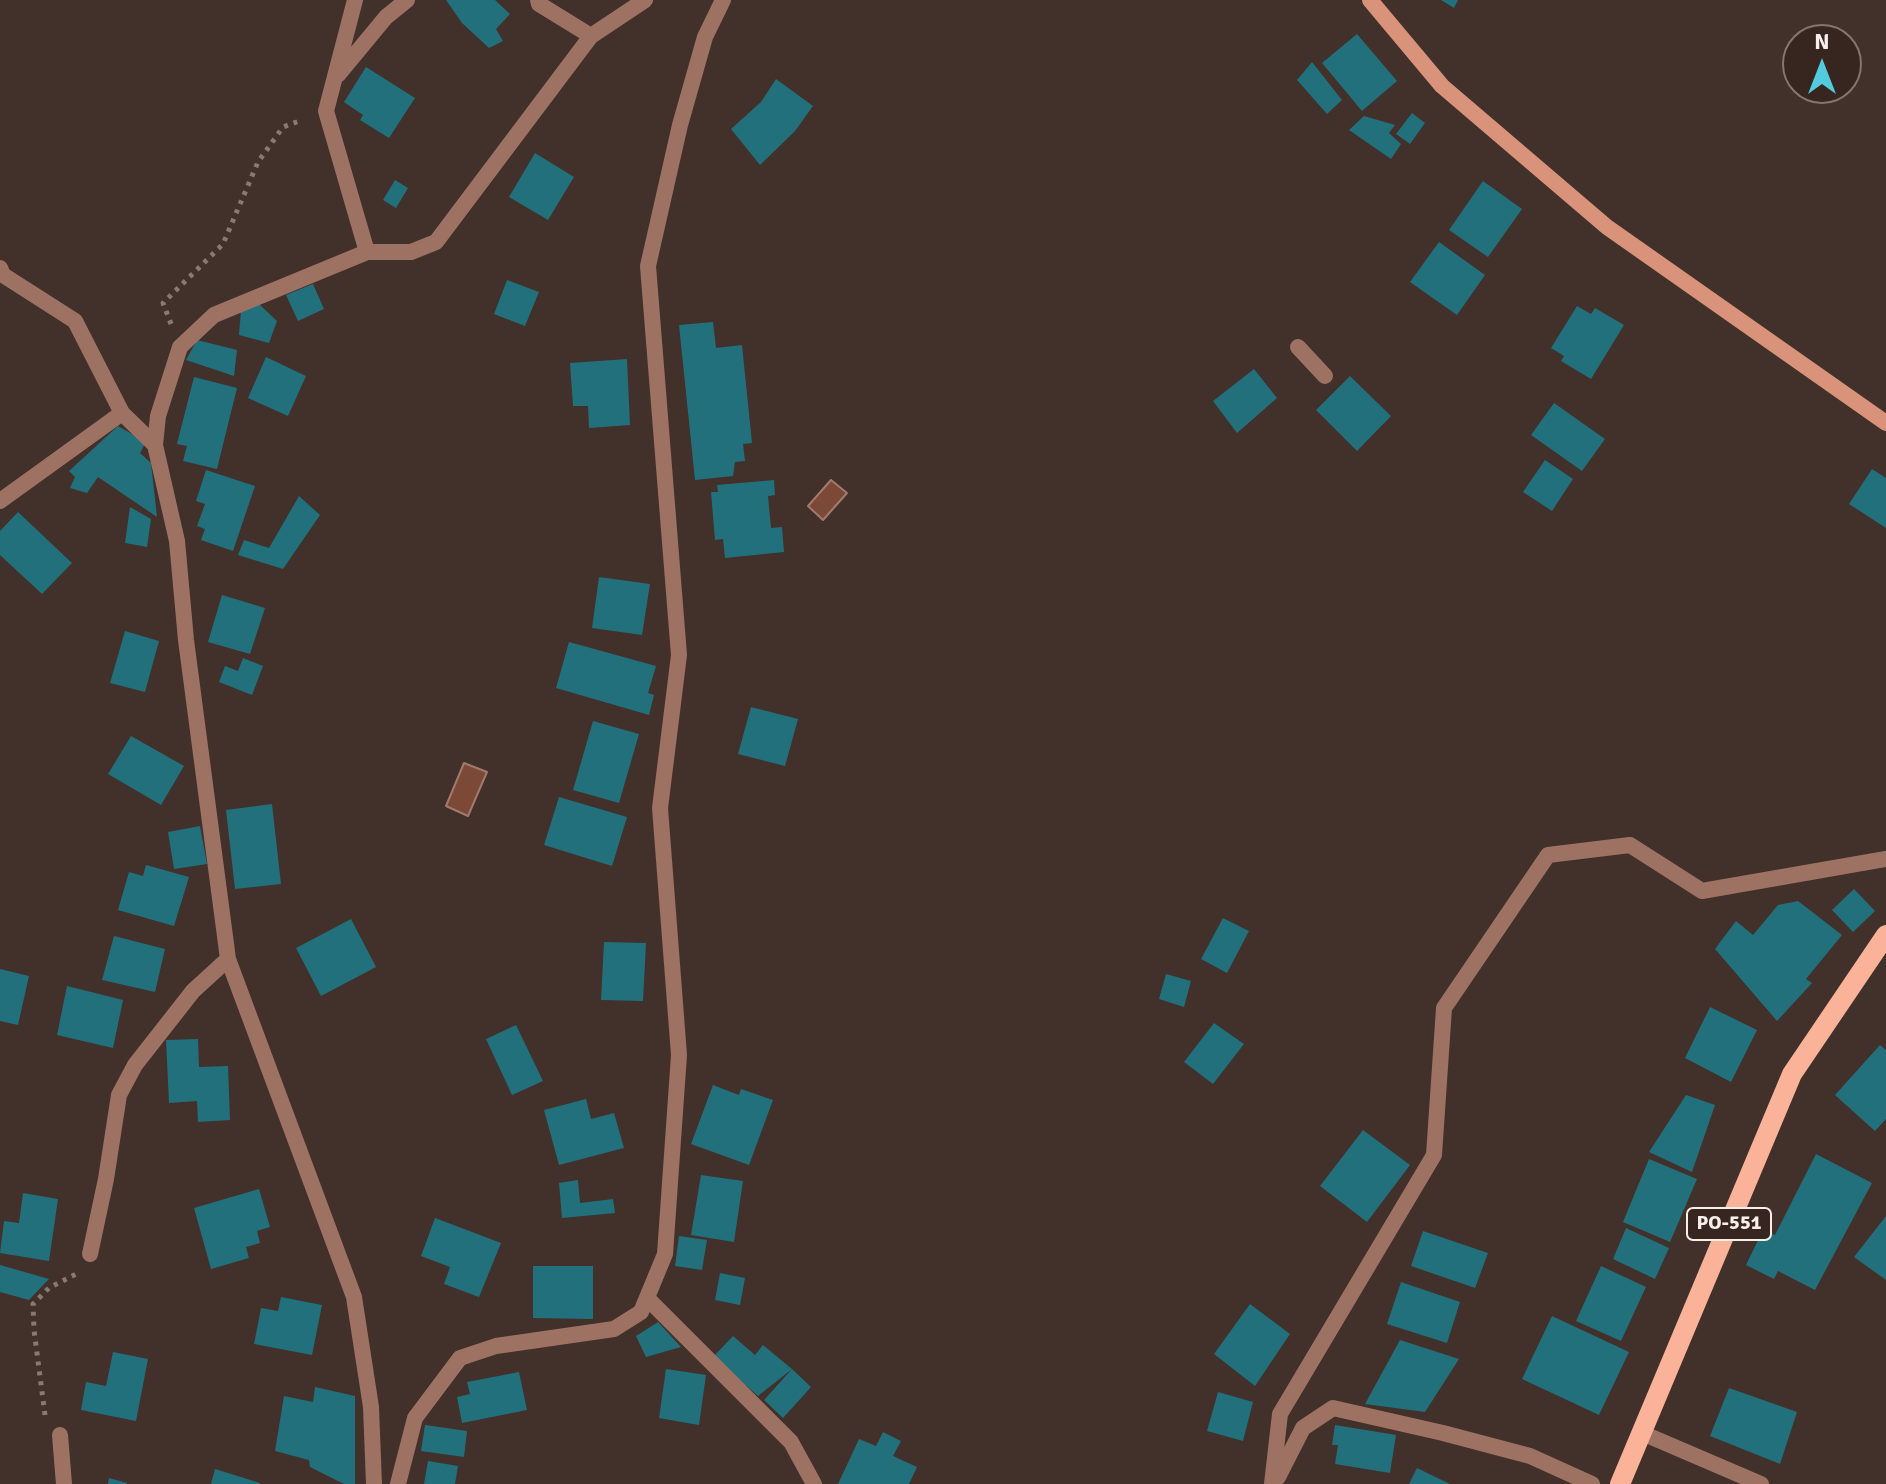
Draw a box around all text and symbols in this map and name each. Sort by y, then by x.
north arrow [1782,24,1862,104]
text: N [1814,28,1830,55]
road number: PO-551 [1687,1208,1771,1240]

